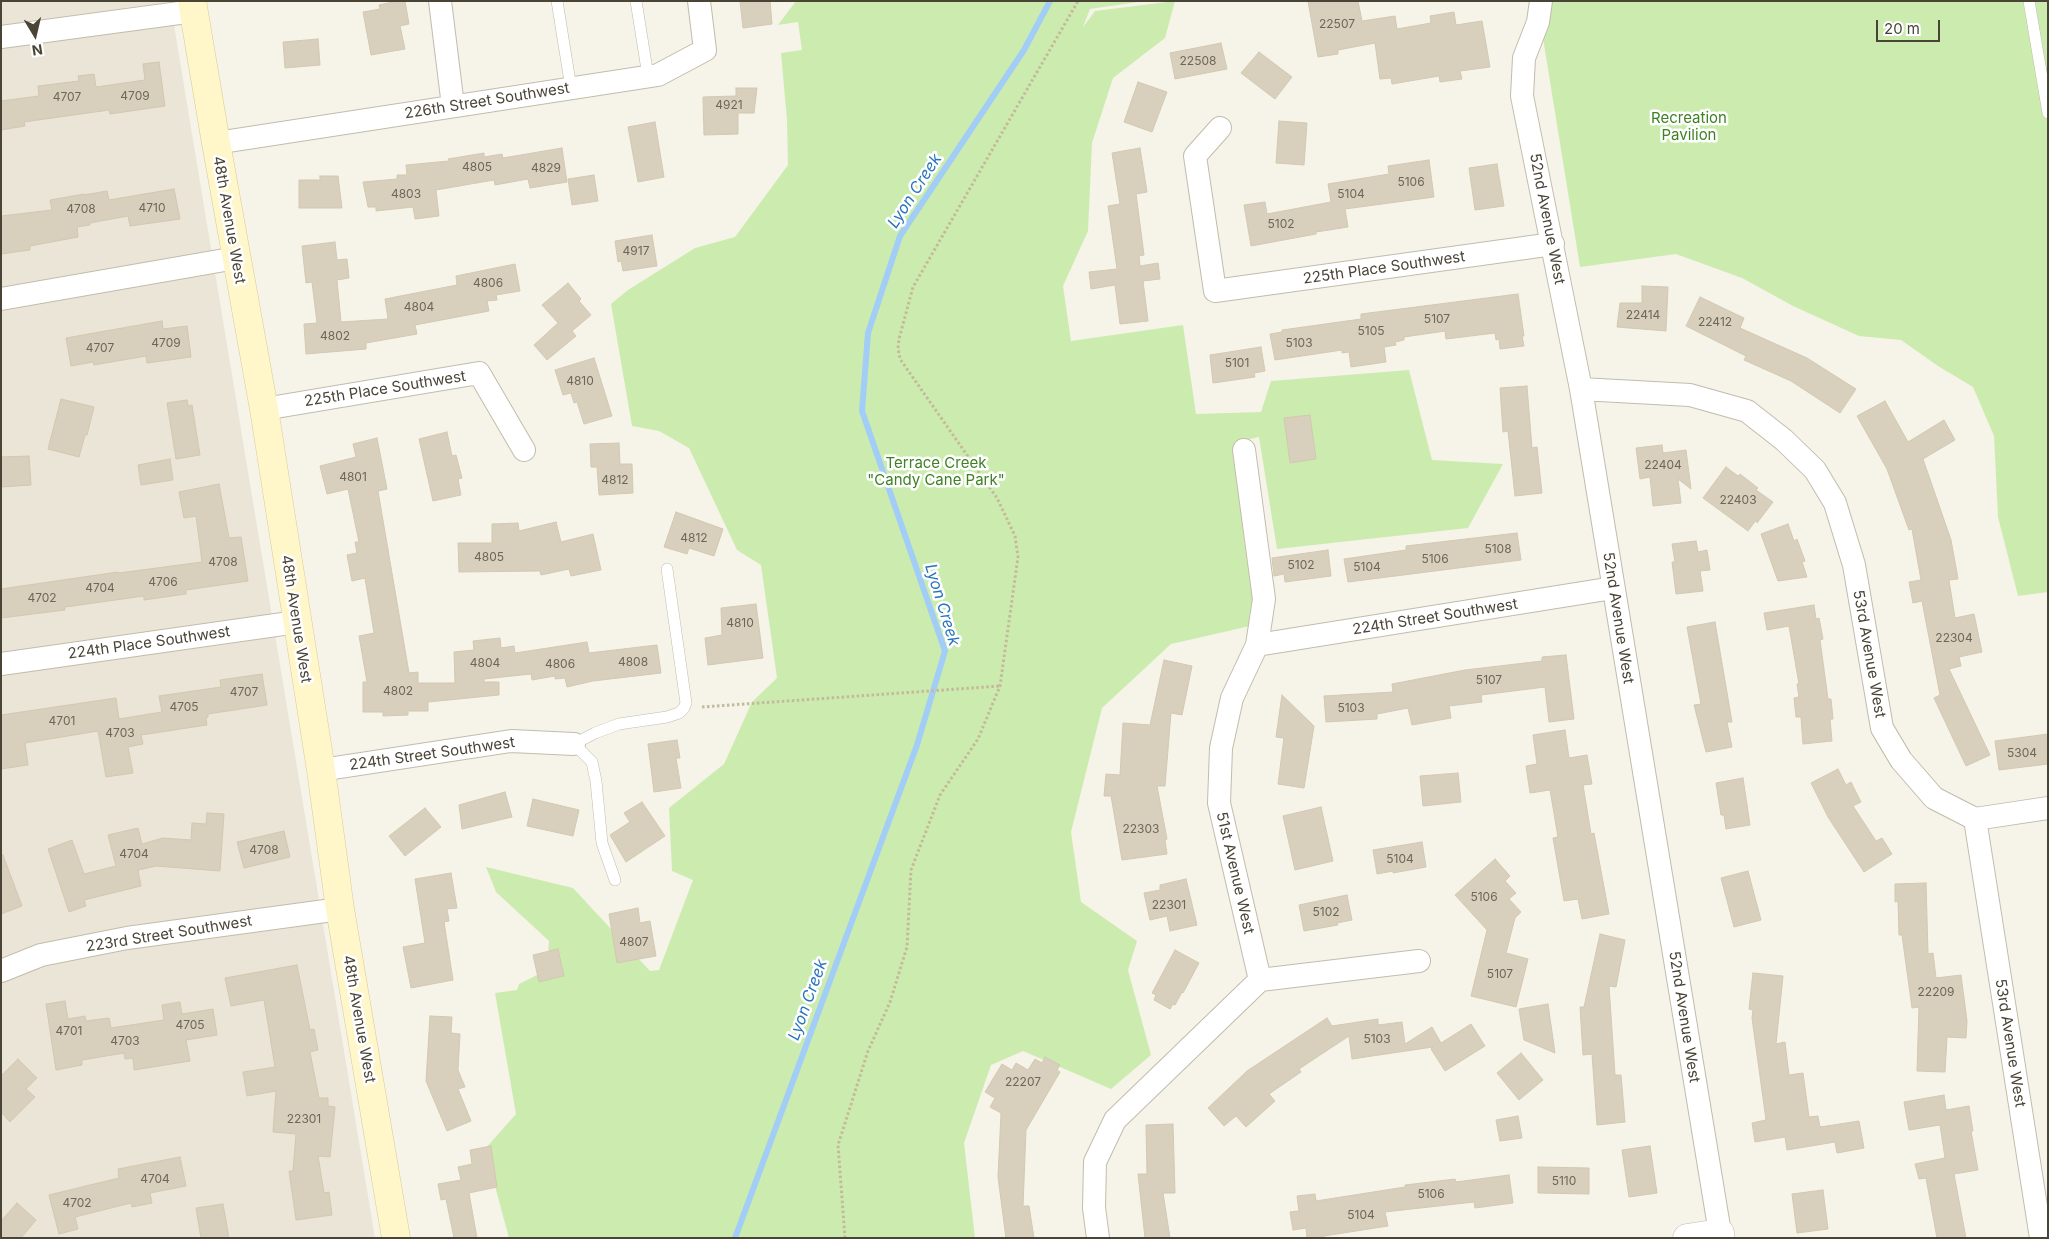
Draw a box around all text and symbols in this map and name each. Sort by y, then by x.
north arrow [10,10,60,60]
scale bar [1879,10,1943,42]
house number: 22507 [1319,17,1355,31]
text: 20 m [1884,19,1920,38]
text: N [31,41,44,60]
house number: 22508 [1180,54,1216,68]
street label: 226th Street Southwest [403,79,571,123]
house number: 4709 [120,89,150,103]
house number: 4707 [53,90,81,104]
house number: 4921 [715,98,743,112]
park label: Recreation Pavilion [1651,109,1727,144]
water label: Lyon Creek [884,150,946,232]
street label: 52nd Avenue West [1525,152,1569,286]
street label: 48th Avenue West [209,155,249,285]
house number: 4805 [462,160,492,174]
house number: 4829 [531,161,561,175]
house number: 5106 [1397,175,1425,189]
house number: 4803 [391,187,421,201]
house number: 5104 [1337,187,1365,201]
house number: 4710 [139,201,165,215]
house number: 4708 [66,202,96,216]
house number: 5102 [1267,217,1295,231]
house number: 4917 [623,244,649,258]
street label: 225th Place Southwest [1302,248,1466,288]
house number: 4806 [473,276,503,290]
house number: 4804 [404,300,434,314]
house number: 22414 [1626,308,1660,322]
house number: 5107 [1424,312,1450,326]
house number: 22412 [1698,315,1732,329]
house number: 5105 [1357,324,1385,338]
house number: 4802 [320,329,350,343]
house number: 4709 [151,336,181,350]
house number: 5103 [1285,336,1313,350]
house number: 4707 [86,341,114,355]
house number: 5101 [1225,356,1249,370]
street label: 225th Place Southwest [303,367,467,411]
house number: 4810 [566,374,594,388]
park label: Terrace Creek "Candy Cane Park" [867,454,1005,489]
house number: 22404 [1644,458,1682,472]
house number: 4801 [339,470,367,484]
house number: 4812 [601,473,629,487]
house number: 22403 [1719,493,1757,507]
house number: 4812 [680,531,708,545]
house number: 5108 [1484,542,1512,556]
house number: 4805 [474,550,504,564]
street label: 52nd Avenue West [1599,551,1637,685]
house number: 5106 [1421,552,1449,566]
street label: 48th Avenue West [277,554,315,684]
house number: 4708 [208,555,238,569]
house number: 5102 [1287,558,1315,572]
house number: 5104 [1353,560,1381,574]
water label: Lyon Creek [920,562,964,648]
house number: 4706 [148,575,178,589]
house number: 4704 [85,581,115,595]
street label: 53rd Avenue West [1849,589,1889,719]
house number: 4702 [27,591,57,605]
street label: 224th Street Southwest [1351,595,1519,639]
house number: 4810 [726,616,754,630]
street label: 224th Place Southwest [67,623,231,663]
house number: 22304 [1935,631,1973,645]
house number: 4808 [618,655,648,669]
house number: 4804 [470,656,500,670]
house number: 4806 [545,657,575,671]
house number: 5107 [1476,673,1502,687]
house number: 4802 [383,684,413,698]
house number: 4707 [230,685,258,699]
house number: 4705 [169,700,199,714]
house number: 5103 [1337,701,1365,715]
house number: 4701 [49,714,75,728]
house number: 4703 [105,726,135,740]
street label: 224th Street Southwest [348,733,516,775]
house number: 5304 [2007,746,2037,760]
street label: 51st Avenue West [1212,810,1258,936]
house number: 22303 [1122,822,1160,836]
house number: 4708 [249,843,279,857]
house number: 4704 [119,847,149,861]
house number: 5104 [1386,852,1414,866]
house number: 5106 [1470,890,1498,904]
house number: 22301 [1152,898,1186,912]
house number: 5102 [1312,905,1340,919]
street label: 223rd Street Southwest [85,912,253,956]
house number: 4807 [619,935,649,949]
street label: 52nd Avenue West [1665,950,1703,1084]
street label: 48th Avenue West [339,954,379,1084]
water label: Lyon Creek [784,957,832,1043]
house number: 5107 [1487,967,1513,981]
street label: 53rd Avenue West [1991,978,2029,1108]
house number: 22209 [1918,985,1954,999]
house number: 4705 [175,1018,205,1032]
house number: 4701 [56,1024,82,1038]
house number: 5103 [1363,1032,1391,1046]
house number: 4703 [110,1034,140,1048]
house number: 22207 [1005,1075,1041,1089]
house number: 22301 [287,1112,321,1126]
house number: 4704 [140,1172,170,1186]
house number: 5110 [1552,1174,1576,1188]
house number: 5106 [1417,1187,1445,1201]
house number: 4702 [62,1196,92,1210]
house number: 5104 [1347,1208,1375,1222]

